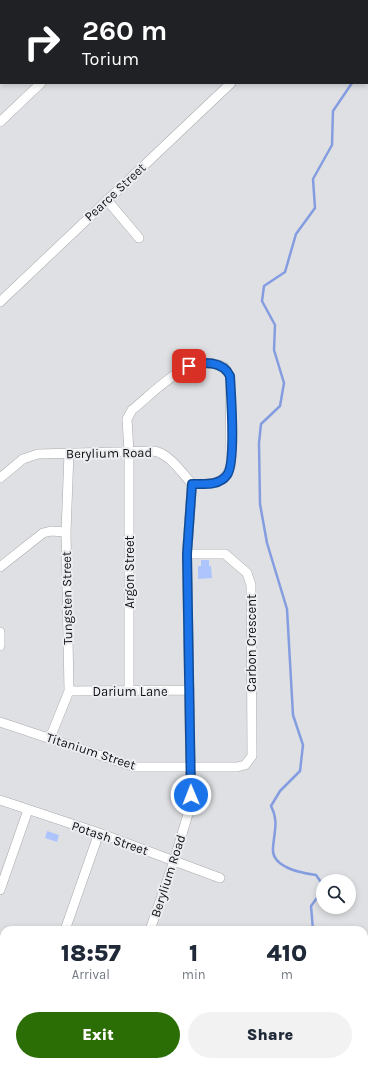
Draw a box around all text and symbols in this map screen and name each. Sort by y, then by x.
text: 260 m [82,14,167,47]
icon: right [16,16,68,68]
text: Torium [82,48,139,70]
street label: Pearce Street [81,160,149,224]
pin [172,349,206,383]
icon: arrive [178,355,200,377]
street label: Berylium Road [66,445,152,461]
street label: Argon Street [122,535,137,609]
street label: Tungsten Street [59,551,75,645]
street label: Carbon Crescent [244,594,259,692]
street label: Darium Lane [92,684,168,699]
street label: Titanium Street [44,730,138,773]
position arrow [170,774,212,816]
street label: Potash Street [70,818,150,858]
street label: Berylium Road [148,833,188,919]
map controls [316,874,356,914]
button: search [316,874,356,914]
text: 18:57 [61,939,121,967]
text: 1 [189,939,198,967]
text: 410 [267,939,307,967]
text: Arrival [72,967,110,982]
text: min [182,967,206,982]
text: m [281,967,293,982]
button: Exit [16,1012,180,1058]
button: Share [188,1012,352,1058]

